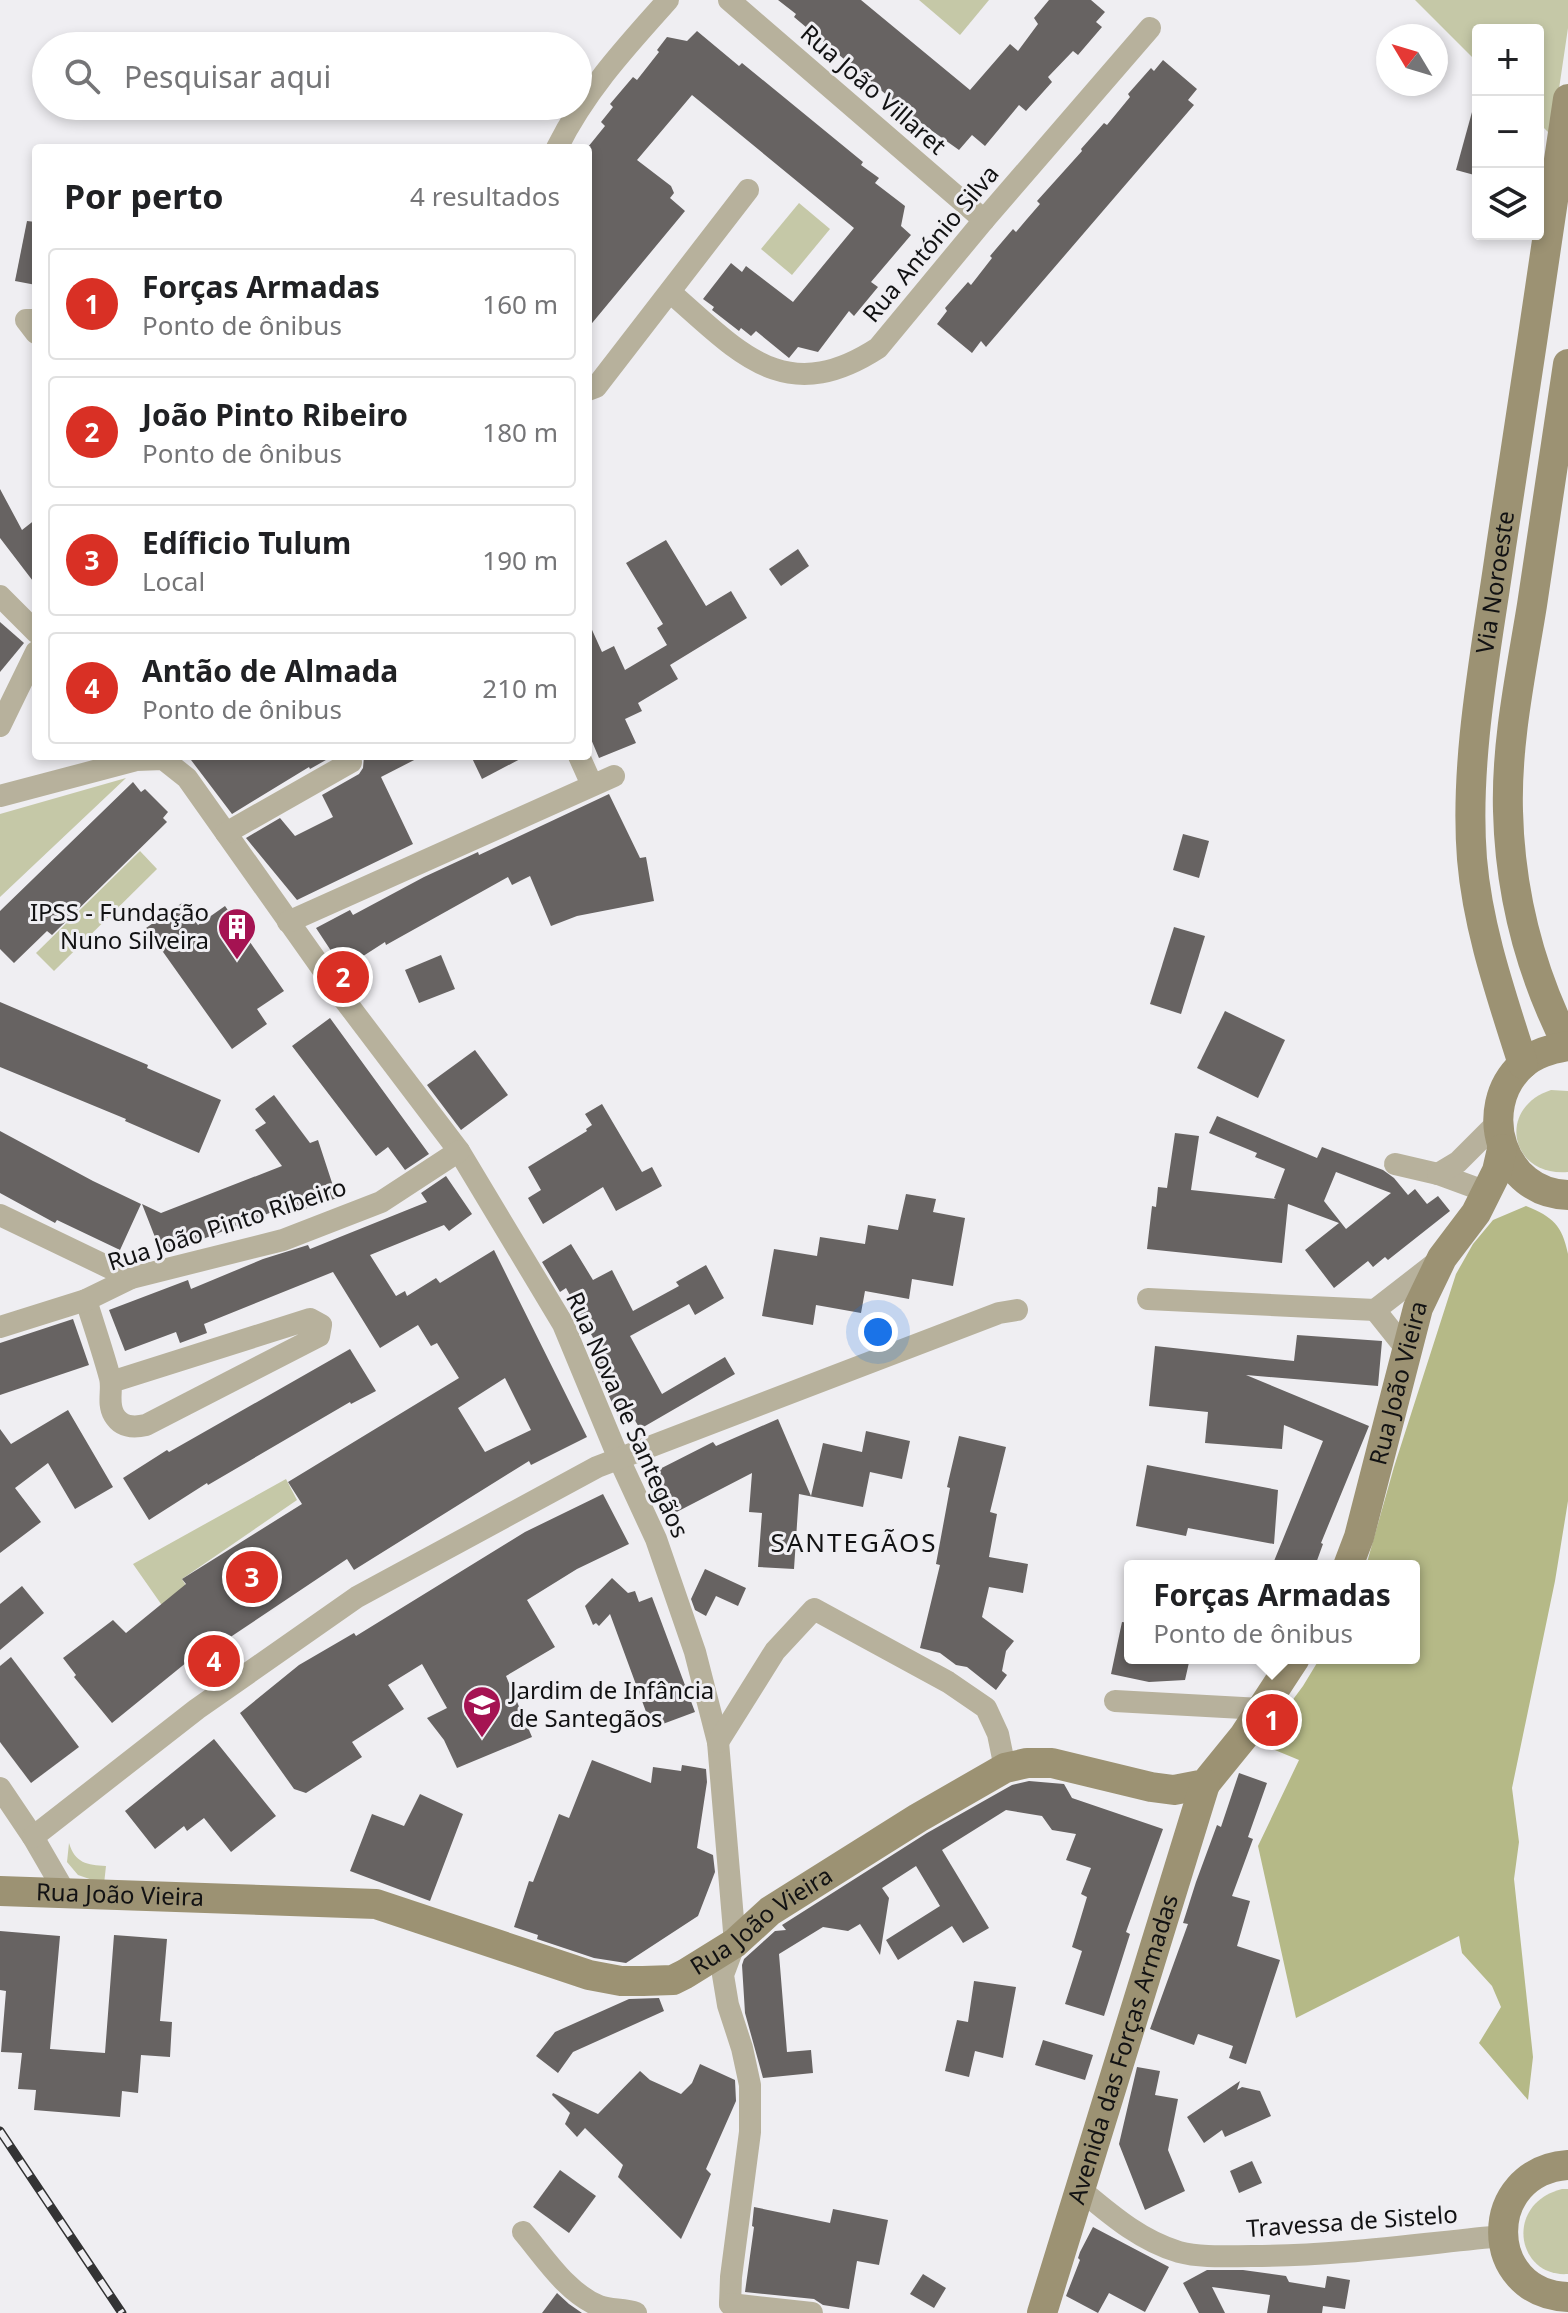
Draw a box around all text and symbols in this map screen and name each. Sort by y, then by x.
street label: Rua João Villaret [794,16,954,162]
north arrow [1376,24,1448,96]
map controls [1472,24,1544,240]
button: + [1472,24,1544,96]
search box [32,32,592,120]
icon: search [60,54,104,98]
text: Pesquisar aqui [124,56,331,97]
button: − [1472,96,1544,168]
street label: Rua António Silva [854,157,1005,329]
button: layers [1472,168,1544,240]
text: Por perto [64,173,223,219]
text: 4 resultados [410,178,560,214]
text: Forças Armadas [142,266,380,307]
text: 1 [85,286,99,322]
text: 160 m [482,286,558,322]
text: Ponto de ônibus [142,307,342,343]
text: João Pinto Ribeiro [142,394,408,435]
text: 2 [85,414,99,450]
text: 180 m [482,414,558,450]
text: Ponto de ônibus [142,435,342,471]
street label: Via Noroeste [1467,508,1521,656]
text: Edíficio Tulum [142,522,351,563]
text: 3 [85,542,99,578]
text: 190 m [482,542,558,578]
text: Local [142,563,205,599]
text: Antão de Almada [142,650,398,691]
text: 4 [85,670,99,706]
text: 210 m [482,670,558,706]
text: Ponto de ônibus [142,691,342,727]
place label: IPSS - Fundação Nuno Silveira [30,895,209,956]
building icon: IPSS - Fundação Nuno Silveira [216,906,258,961]
pin: 2 [317,947,369,1007]
street label: Rua João Pinto Ribeiro [103,1169,350,1278]
street label: Rua Nova de Santegãos [559,1286,698,1543]
street label: Rua João Vieira [1360,1297,1434,1468]
your location [858,1312,898,1352]
district label: SANTEGÃOS [770,1524,938,1560]
pin: 3 [226,1547,278,1607]
popup [1124,1560,1420,1664]
text: Forças Armadas [1153,1574,1391,1615]
text: Ponto de ônibus [1153,1615,1353,1651]
pin: 4 [188,1631,240,1691]
place label: Jardim de Infância de Santegãos [508,1673,714,1734]
school or university icon: Jardim de Infância de Santegãos [461,1684,503,1739]
pin: 1 [1246,1690,1298,1750]
street label: Rua João Vieira [683,1858,838,1982]
street label: Rua João Vieira [35,1874,205,1913]
street label: Avenida das Forças Armadas [1059,1890,1185,2208]
street label: Travessa de Sistelo [1245,2197,1459,2244]

